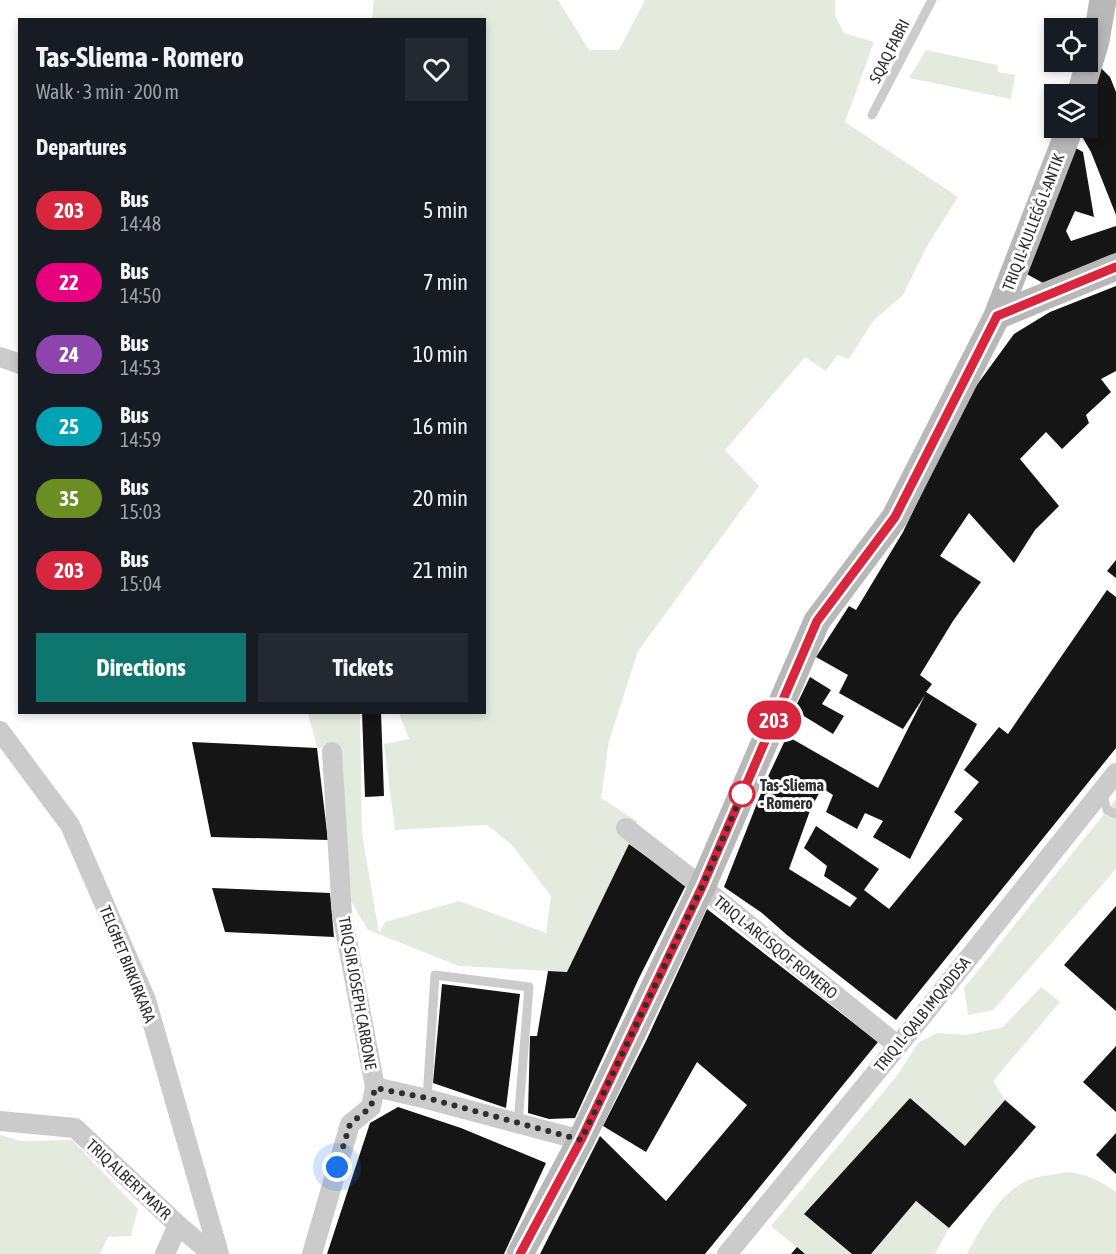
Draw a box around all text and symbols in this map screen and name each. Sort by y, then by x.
street label: SQAQ FABRI [865,16,913,86]
map controls [1044,18,1098,138]
button: locate [1044,18,1098,72]
button: heart [405,38,468,101]
text: Tas-Sliema - Romero [36,41,244,73]
text: Walk · 3 min · 200 m [36,80,179,103]
button: layers [1044,84,1098,138]
text: Departures [36,134,126,160]
street label: TRIQ IL-KULLEĠĠ L-ANTIK [999,151,1068,293]
text: Bus [120,186,149,212]
text: 5 min [423,197,468,223]
text: 203 [54,198,84,222]
text: 14:48 [120,212,161,235]
text: Bus [120,258,149,284]
text: 7 min [423,269,468,295]
text: 22 [59,270,79,294]
text: 14:50 [120,284,161,307]
text: Bus [120,330,149,356]
text: 10 min [413,341,468,367]
text: 24 [59,342,79,366]
text: 14:53 [120,356,161,379]
text: Bus [120,402,149,428]
text: 16 min [413,413,468,439]
text: 25 [59,414,79,438]
text: 14:59 [120,428,161,451]
text: Bus [120,474,149,500]
text: 20 min [413,485,468,511]
text: 35 [59,486,79,510]
text: 15:03 [120,500,162,523]
text: Bus [120,546,149,572]
text: 21 min [413,557,468,583]
text: 203 [54,558,84,582]
text: 15:04 [120,572,162,595]
button: Directions [36,633,246,702]
button: Tickets [258,633,468,702]
line badge: 203 [740,700,808,740]
text: 203 [759,708,789,732]
place label: Tas-Sliema - Romero [760,776,824,812]
marker: Tas-Sliema - Romero [729,781,755,807]
street label: TRIQ L-ARĆISQOF ROMERO [711,892,841,1002]
street label: TELGĦET BIRKIRKARA [96,903,160,1025]
street label: TRIQ SIR JOSEPH CARBONE [336,915,380,1071]
street label: TRIQ IL-QALB IMQADDSA [870,953,974,1075]
street label: TRIQ ALBERT MAYR [83,1135,175,1223]
your location [322,1152,352,1182]

